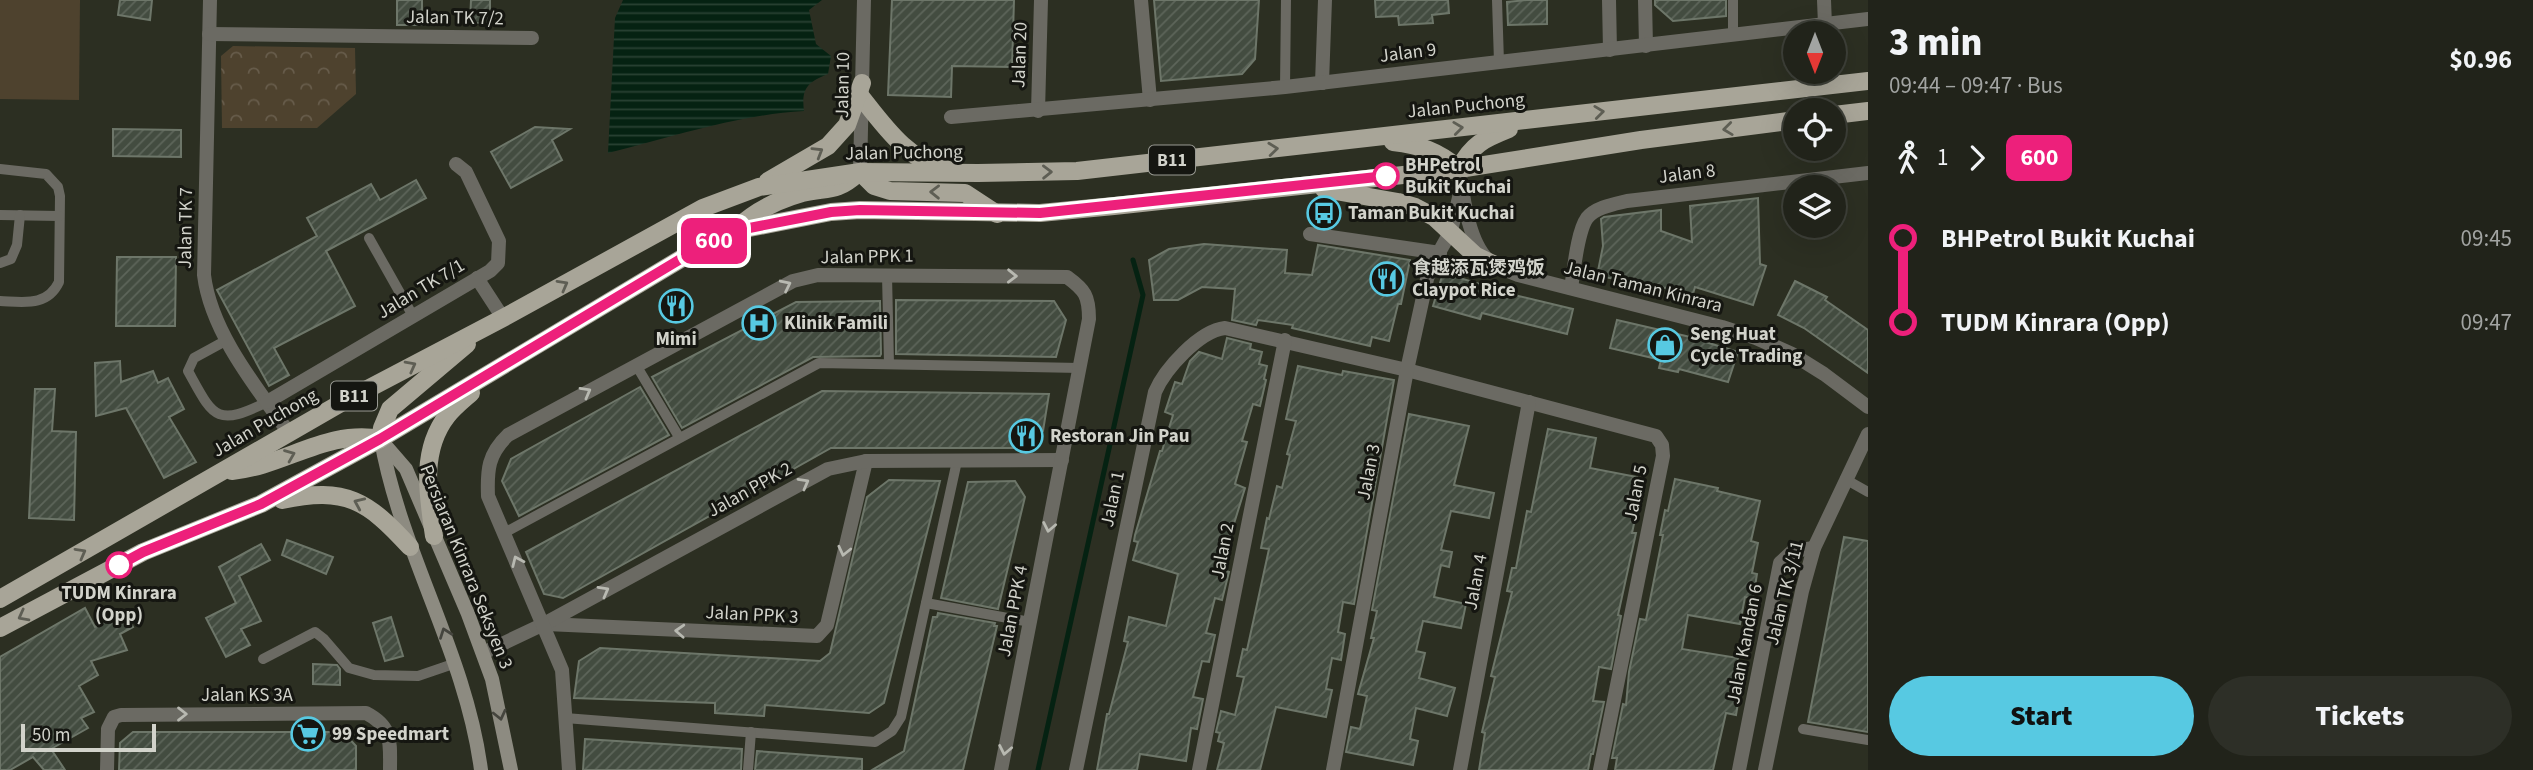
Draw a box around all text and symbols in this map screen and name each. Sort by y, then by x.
street label: Jalan TK 7/2 [406,4,504,32]
text: 3 min [1889,16,1982,70]
street label: Jalan 20 [1005,21,1035,89]
north arrow [1783,21,1846,84]
map controls [1783,21,1846,238]
street label: Jalan 9 [1378,36,1438,70]
text: $0.96 [2449,41,2512,78]
street label: Jalan 10 [829,52,857,118]
text: 09:44 – 09:47 · Bus [1889,69,2063,102]
street label: Jalan Puchong [1406,86,1526,126]
button: locate [1783,98,1846,161]
one-way arrow [1593,105,1605,120]
one-way arrow [1452,121,1464,136]
one-way arrow [1722,121,1734,136]
street label: Jalan Puchong [845,138,963,168]
icon: walk [1889,139,1927,177]
icon: forward [1958,139,1996,177]
text: 600 [2020,140,2058,175]
text: 1 [1937,141,1948,174]
one-way arrow [1267,142,1279,157]
road number: B11 [1149,146,1195,174]
one-way arrow [810,147,823,160]
place label: BHPetrol Bukit Kuchai [1405,152,1511,201]
street label: Jalan 8 [1657,157,1717,191]
marker: BHPetrol Bukit Kuchai [1373,163,1399,189]
one-way arrow [1041,164,1052,179]
button: layers [1783,175,1846,238]
one-way arrow [930,185,941,200]
street label: Jalan TK 7 [172,187,200,269]
bus stop icon: Taman Bukit Kuchai [1305,194,1343,232]
place label: Taman Bukit Kuchai [1348,200,1515,227]
line badge: 600 [674,218,754,264]
text: BHPetrol Bukit Kuchai [1941,220,2195,257]
text: 09:45 [2461,222,2512,255]
text: 600 [695,223,733,258]
street label: Jalan PPK 1 [820,243,914,271]
street label: Jalan TK 7/1 [372,252,470,326]
street label: Jalan Taman Kinrara [1561,254,1725,320]
place label: 食越添瓦煲鸡饭 Claypot Rice [1412,255,1545,304]
restaurant icon: 食越添瓦煲鸡饭 Claypot Rice [1368,260,1406,298]
one-way arrow [1007,269,1018,284]
one-way arrow [556,280,568,293]
one-way arrow [779,280,791,294]
restaurant icon: Mimi [657,287,695,325]
hospital icon: Klinik Famili [740,304,778,342]
text: TUDM Kinrara (Opp) [1941,304,2170,341]
text: 09:47 [2461,306,2512,339]
place label: Klinik Famili [784,310,888,337]
place label: Seng Huat Cycle Trading [1690,321,1802,370]
place label: Mimi [655,326,697,353]
shop icon: Seng Huat Cycle Trading [1646,326,1684,364]
one-way arrow [404,360,417,374]
street label: Jalan Puchong [207,382,323,464]
road number: B11 [331,382,377,410]
one-way arrow [578,387,591,401]
restaurant icon: Restoran Jin Pau [1007,417,1045,455]
place label: Restoran Jin Pau [1050,423,1190,450]
street label: Jalan 3 [1350,442,1388,502]
one-way arrow [283,450,295,464]
street label: Jalan PPK 2 [703,456,797,524]
street label: Persiaran Kinrara Seksyen 3 [413,461,519,673]
street label: Jalan 5 [1617,463,1655,523]
street label: Jalan 1 [1094,468,1132,530]
one-way arrow [797,477,809,491]
one-way arrow [354,497,366,511]
one-way arrow [1042,521,1057,533]
street label: Jalan 2 [1204,521,1242,581]
street label: Jalan TK 3/11 [1759,538,1811,648]
one-way arrow [838,545,852,557]
one-way arrow [74,548,86,561]
marker: TUDM Kinrara (Opp) [106,552,132,578]
street label: Jalan 4 [1457,552,1495,612]
one-way arrow [511,556,525,569]
street label: Jalan PPK 4 [991,563,1035,659]
place label: TUDM Kinrara (Opp) [61,580,177,629]
street label: Jalan Kandan 6 [1720,582,1770,706]
one-way arrow [597,586,609,600]
street label: Jalan PPK 3 [705,599,799,631]
one-way arrow [17,608,30,622]
one-way arrow [674,623,685,638]
one-way arrow [439,628,453,640]
button: Start [1889,676,2194,756]
button: Tickets [2208,676,2512,756]
street label: Jalan KS 3A [201,682,294,709]
one-way arrow [177,706,188,722]
one-way arrow [492,708,507,720]
supermarket icon: 99 Speedmart [289,715,327,753]
scale bar [21,721,156,753]
place label: 99 Speedmart [332,721,449,748]
text: 50 m [32,722,70,749]
one-way arrow [998,744,1013,756]

